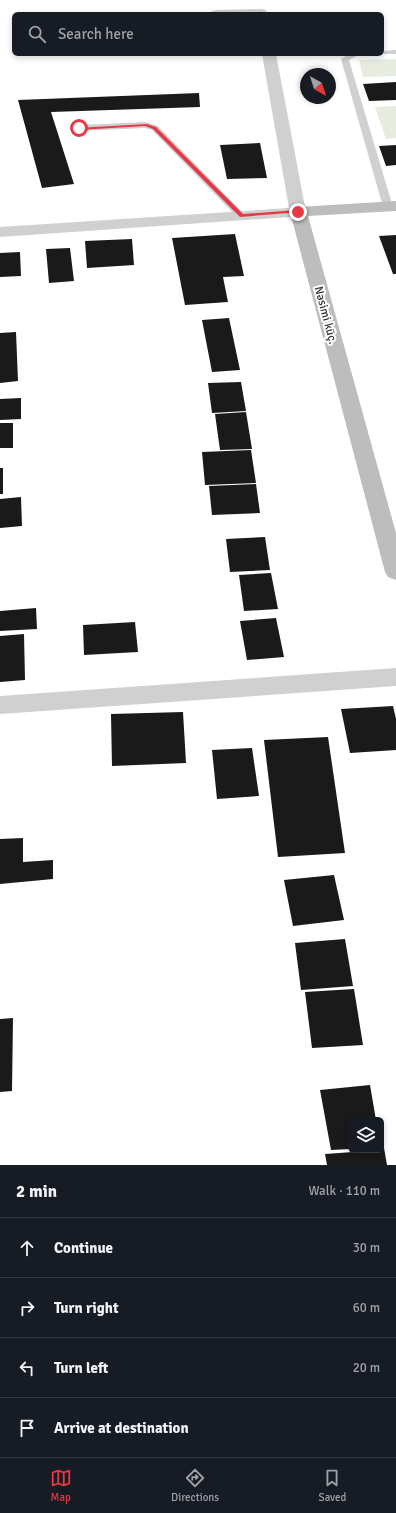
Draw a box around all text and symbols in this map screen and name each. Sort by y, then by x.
search box [12,12,384,56]
icon: search [26,23,48,45]
text: Search here [58,25,134,43]
north arrow [300,68,336,104]
route start [70,119,88,137]
route end [289,203,307,221]
street label: Nəsimi küç. [311,285,340,346]
map controls [348,1117,384,1153]
button: layers [348,1117,384,1153]
text: 2 min [16,1181,57,1202]
text: Walk · 110 m [309,1183,380,1199]
icon: ahead [16,1237,38,1259]
text: Continue [54,1239,113,1257]
text: 30 m [353,1240,380,1256]
icon: right [16,1297,38,1319]
text: Turn right [54,1299,119,1317]
text: 60 m [353,1300,380,1316]
icon: left [16,1357,38,1379]
text: Turn left [54,1359,108,1377]
text: 20 m [353,1360,380,1376]
icon: arrive [16,1417,38,1439]
text: Arrive at destination [54,1419,189,1437]
tab: Map [50,1467,72,1504]
tab: Directions [171,1467,219,1504]
tab: Saved [319,1467,346,1504]

